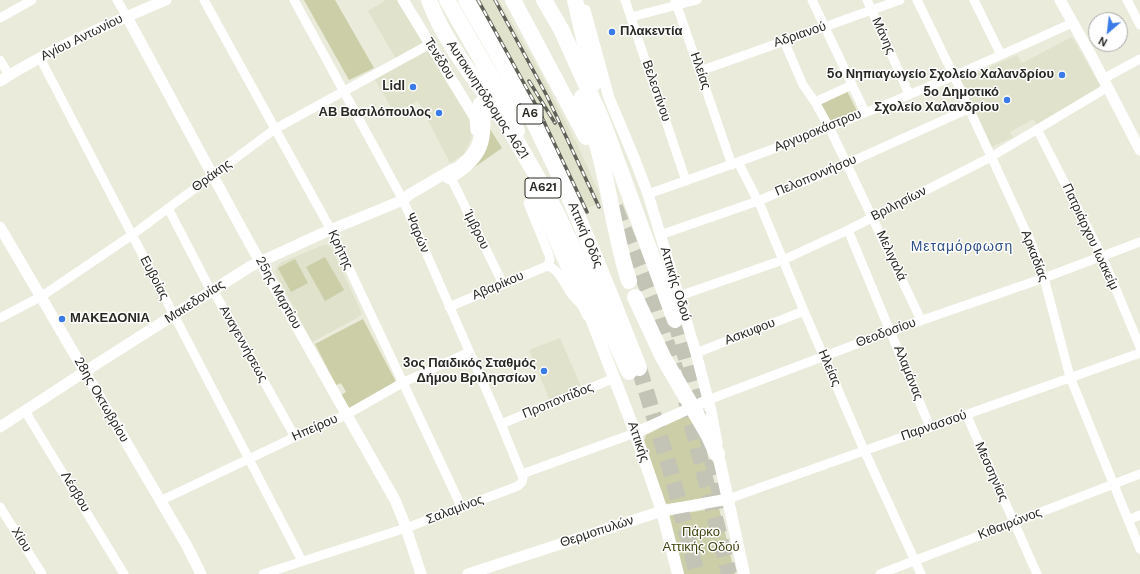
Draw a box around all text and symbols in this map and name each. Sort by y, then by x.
street label: Αγίου Αντωνίου [38,11,126,65]
north arrow [1088,12,1128,52]
street label: Μάνης [868,15,898,57]
street label: Αδριανού [772,19,828,51]
place label: Πλακεντία [620,24,683,40]
marker: Πλακεντία [607,27,617,37]
text: N [1096,34,1110,50]
street label: Τενέδου [420,35,458,83]
street label: Αυτοκινητόδρομος Α621 [443,38,531,162]
street label: Ηλείας [686,50,714,92]
street label: Βελεστίνου [638,58,674,124]
place label: 5ο Νηπιαγωγείο Σχολείο Χαλανδρίου [827,67,1054,83]
marker: 5ο Νηπιαγωγείο Σχολείο Χαλανδρίου [1057,70,1067,80]
place label: Lidl [382,79,405,95]
marker: Lidl [408,82,418,92]
place label: 5ο Δημοτικό Σχολείο Χαλανδρίου [874,85,999,116]
marker: 5ο Δημοτικό Σχολείο Χαλανδρίου [1002,95,1012,105]
road number: Α6 [517,104,543,124]
place label: ΑΒ Βασιλόπουλος [319,105,431,121]
street label: Αργυροκάστρου [772,106,864,156]
marker: ΑΒ Βασιλόπουλος [434,108,444,118]
street label: Πελοποννήσου [773,152,859,200]
street label: Θράκης [189,156,235,196]
road number: Α621 [525,178,561,198]
street label: Πατριάρχου Ιωακείμ [1059,181,1121,293]
street label: Βριλησίων [869,183,929,225]
street label: Αττική Οδός [564,200,606,270]
street label: Ίμβρου [460,208,492,252]
street label: Ψαρών [402,211,432,255]
street label: Κρήτης [324,228,356,272]
street label: Μελιγαλά [873,228,909,284]
street label: Αρκαδίας [1017,228,1051,284]
district label: Μεταμόρφωση [911,239,1013,255]
street label: Αττικής Οδού [656,245,694,323]
street label: Ευβοίας [136,254,172,302]
street label: 25ης Μαρτίου [252,254,304,332]
street label: Αβαρίκου [470,268,526,304]
street label: Μακεδονίας [162,277,228,327]
street label: Αναγεννήσεως [216,303,270,385]
place label: ΜΑΚΕΔΟΝΙΑ [70,311,150,327]
marker: ΜΑΚΕΔΟΝΙΑ [57,314,67,324]
street label: Ασκυφου [722,315,778,349]
street label: Θεοδοσίου [854,315,918,351]
street label: Αλαμάνας [890,343,926,403]
street label: Ηλείας [814,347,844,389]
street label: 28ης Οκτωβρίου [70,355,132,445]
place label: 3ος Παιδικός Σταθμός Δήμου Βριλησσίων [403,356,536,387]
marker: 3ος Παιδικός Σταθμός Δήμου Βριλησσίων [539,366,549,376]
street label: Προποντίδος [520,380,596,422]
street label: Παρνασσού [899,407,969,445]
street label: Ηπείρου [290,411,340,445]
street label: Αττικής [624,420,652,464]
street label: Μεσσηνίας [971,440,1011,504]
street label: Λέσβου [57,469,93,515]
street label: Σαλαμίνος [424,492,486,528]
street label: Κιθαιρώνος [976,505,1044,543]
street label: Θερμοπυλών [558,513,636,551]
street label: Χίου [8,525,34,555]
park label: Πάρκο Αττικής Οδού [663,525,739,556]

